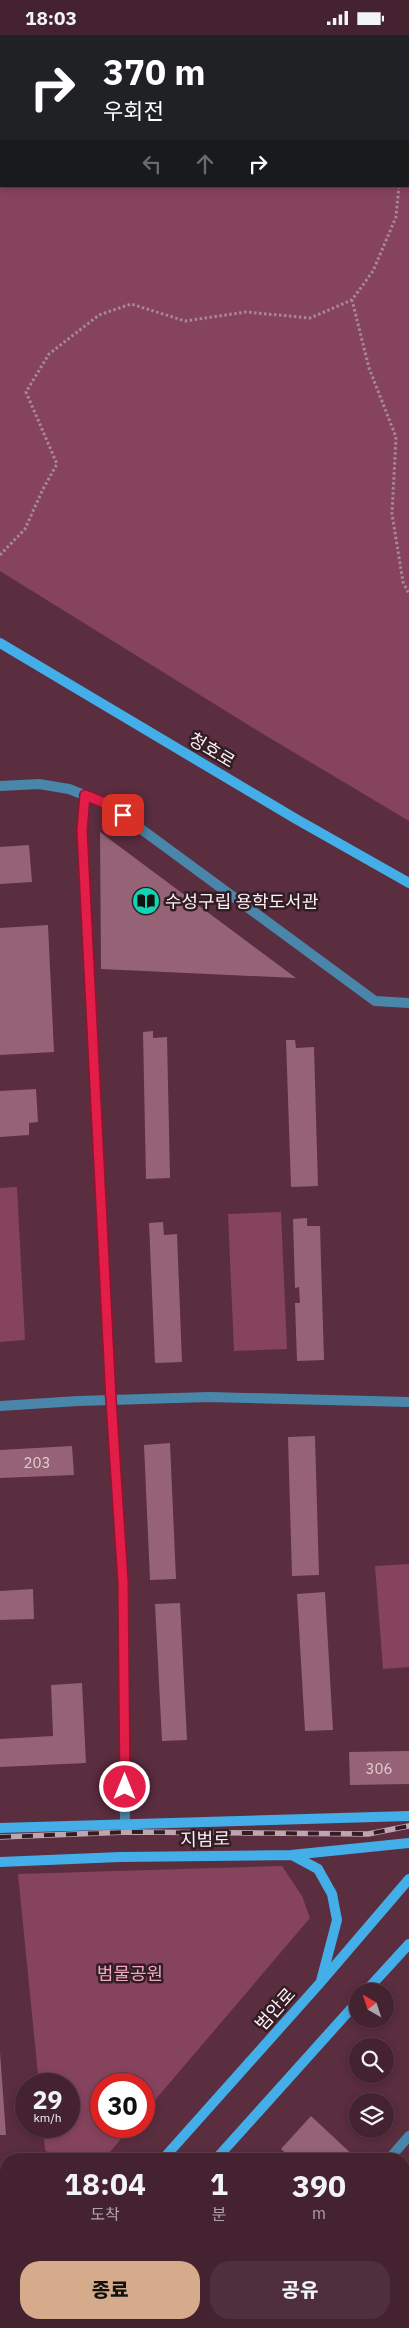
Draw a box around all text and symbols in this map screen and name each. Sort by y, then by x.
text: 18:03 [25,6,77,30]
text: 370 m [103,49,206,95]
icon: right [20,55,85,120]
text: 우회전 [103,96,164,125]
icon: left [138,150,166,178]
icon: ahead [191,150,219,178]
icon: right [244,150,272,178]
street label: 청호로 [185,727,239,773]
pin [102,794,144,836]
icon: arrive [109,801,137,829]
library icon: 수성구립 용학도서관 [131,886,161,916]
place label: 수성구립 용학도서관 [165,890,319,913]
house number: 203 [23,1453,51,1472]
house number: 306 [365,1759,393,1778]
position arrow [98,1760,150,1812]
street label: 지범로 [180,1827,230,1851]
park label: 범물공원 [97,1962,163,1985]
street label: 범안로 [250,1983,300,2035]
north arrow [349,1983,394,2027]
map controls [349,1983,394,2138]
button: search [349,2038,394,2083]
speed limit sign: 30 [90,2073,155,2138]
text: 29 [32,2083,63,2116]
button: layers [349,2093,394,2138]
text: km/h [33,2110,62,2125]
text: 18:04 [64,2164,146,2203]
text: 1 [210,2164,228,2203]
text: 390 [292,2166,346,2205]
text: m [312,2203,326,2223]
text: 도착 [90,2204,120,2224]
text: 분 [212,2204,226,2224]
button: 종료 [20,2261,200,2319]
button: 공유 [210,2261,390,2319]

